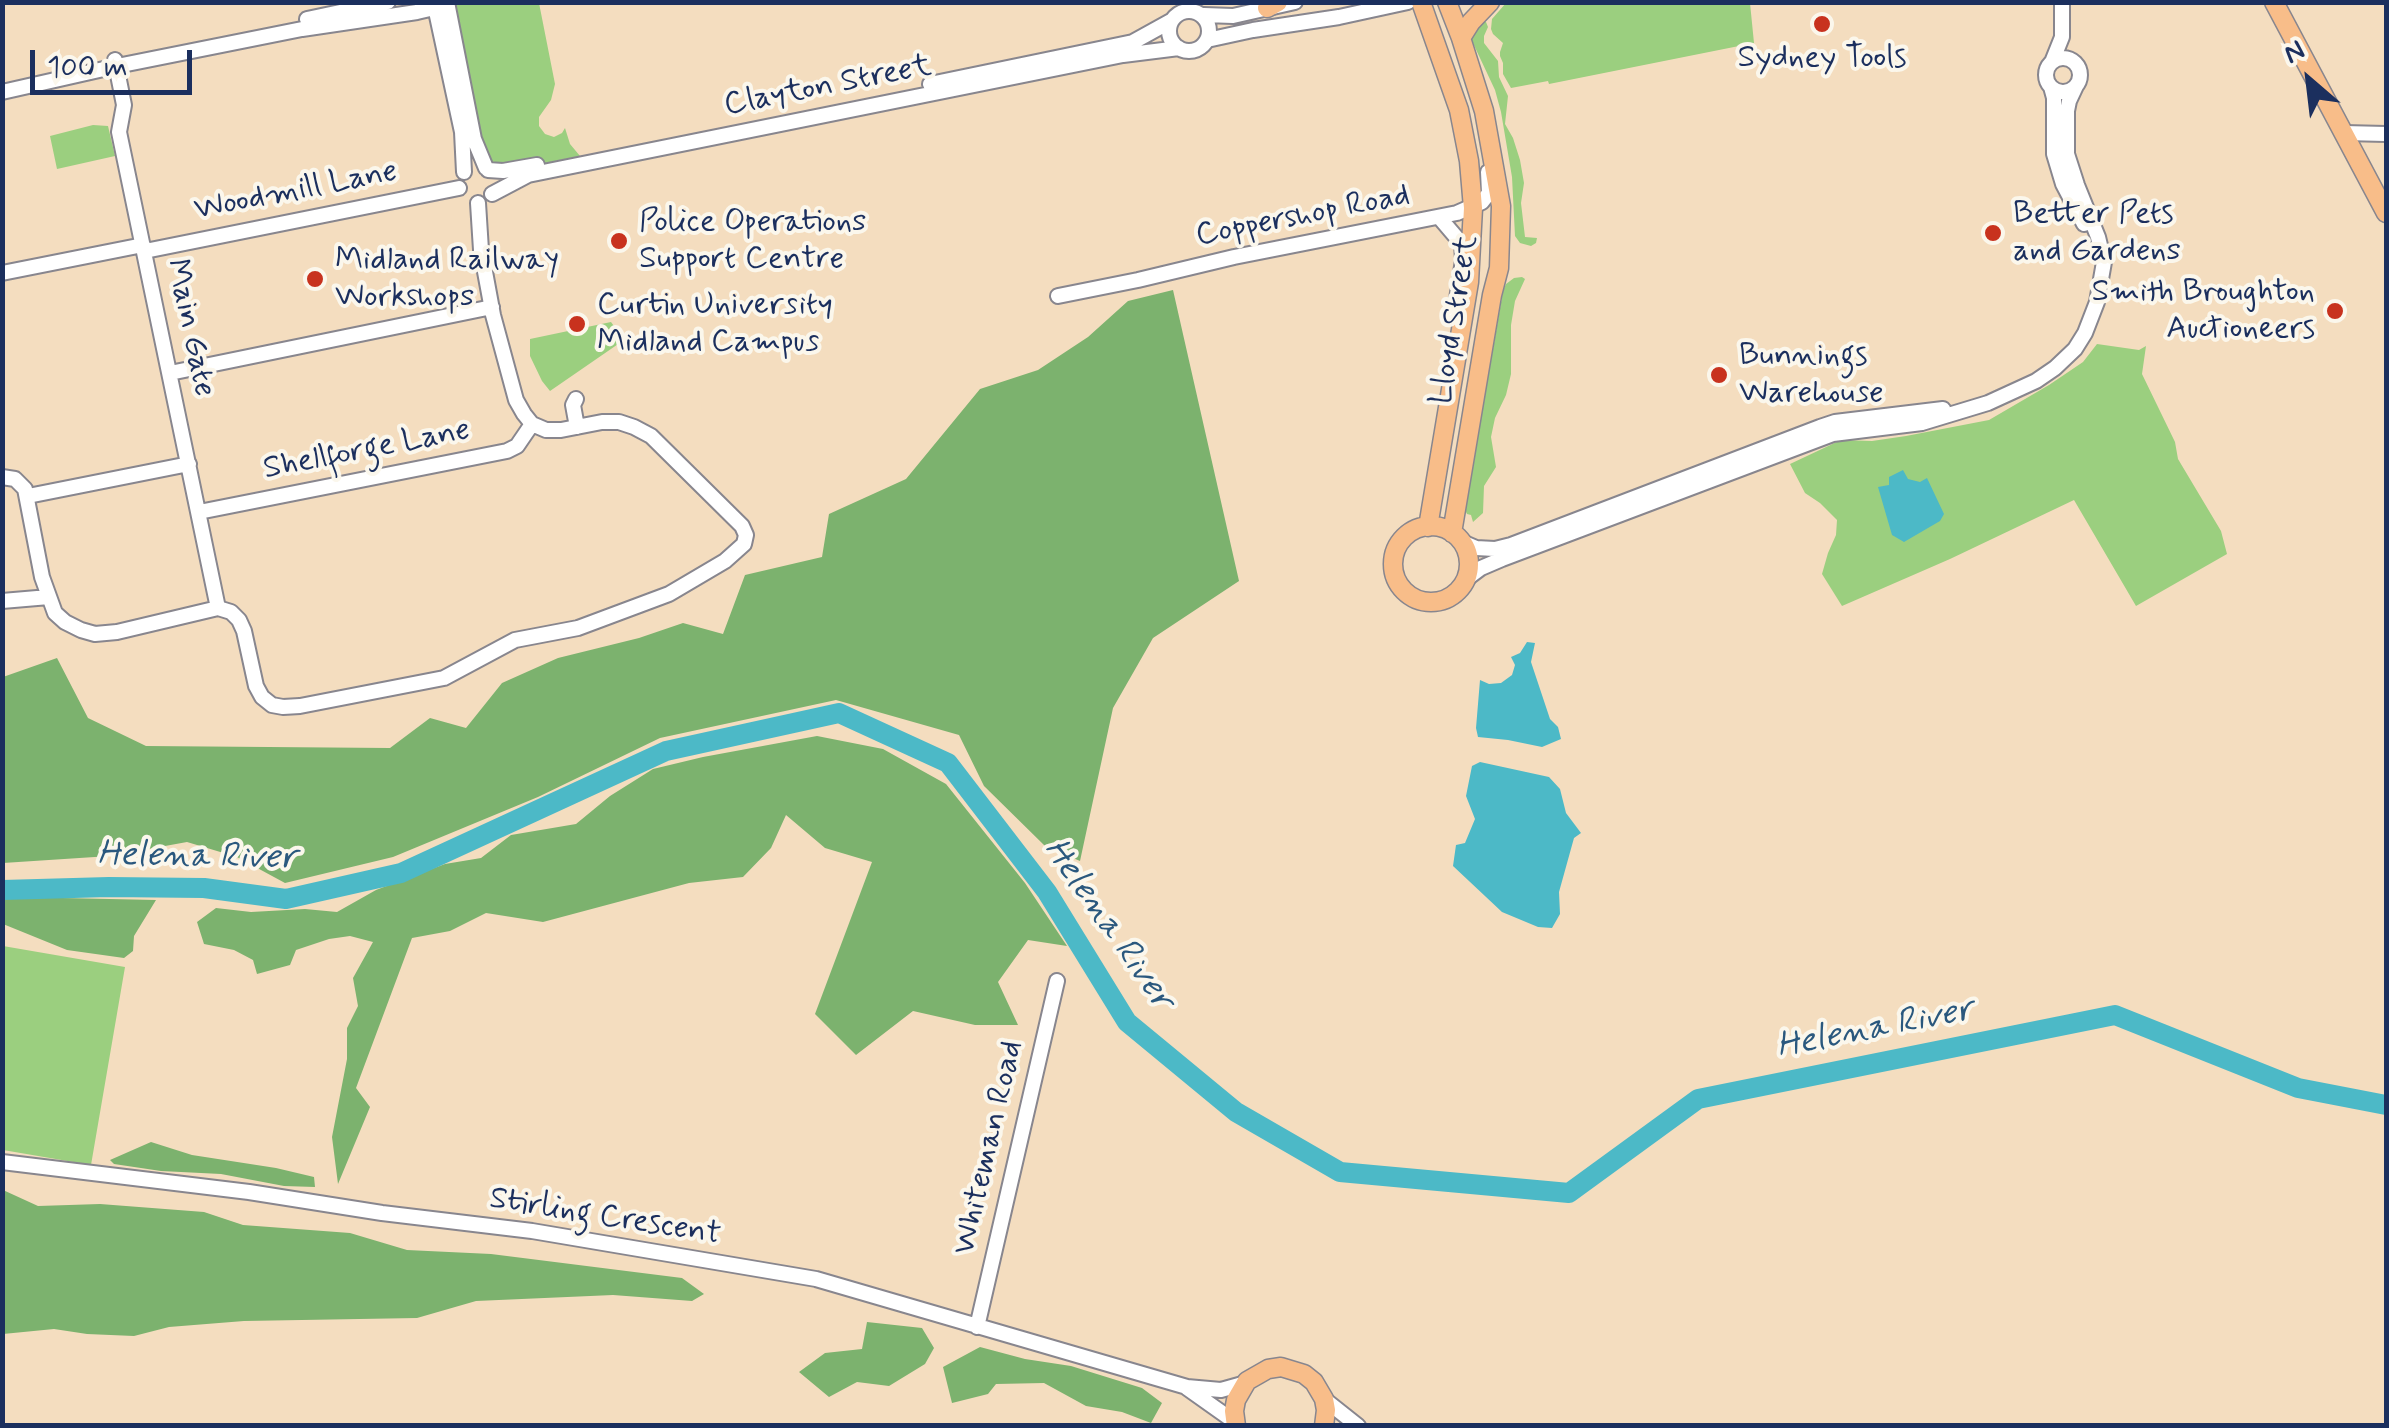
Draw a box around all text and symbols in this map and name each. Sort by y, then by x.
marker: Sydney Tools [1811,13,1833,35]
scale bar [35,30,198,92]
north arrow [2259,30,2359,130]
text: N [2278,32,2312,74]
place label: Sydney Tools [1737,40,1907,78]
text: 100 m [47,48,128,87]
street label: Clayton Street [721,48,935,126]
street label: Woodmill Lane [191,153,401,231]
street label: Coppershop Road [1193,177,1413,257]
place label: Better Pets and Gardens [2013,196,2181,271]
place label: Police Operations Support Centre [639,204,866,279]
marker: Better Pets and Gardens [1982,222,2004,244]
marker: Police Operations Support Centre [608,230,630,252]
street label: Lloyd Street [1424,233,1488,407]
place label: Midland Railway Workshops [335,242,559,317]
street label: Main Gate [156,256,222,400]
marker: Midland Railway Workshops [304,268,326,290]
place label: Smith Broughton Auctioneers [2091,274,2315,349]
place label: Curtin University Midland Campus [597,287,833,362]
marker: Smith Broughton Auctioneers [2324,300,2346,322]
marker: Curtin University Midland Campus [566,313,588,335]
place label: Bunnings Warehouse [1739,338,1884,413]
marker: Bunnings Warehouse [1708,364,1730,386]
street label: Shellforge Lane [260,412,474,490]
water label: Helena River [1033,831,1181,1019]
water label: Helena River [97,835,297,881]
water label: Helena River [1773,990,1977,1070]
street label: Whiteman Road [947,1037,1033,1259]
street label: Stirling Crescent [487,1181,723,1255]

